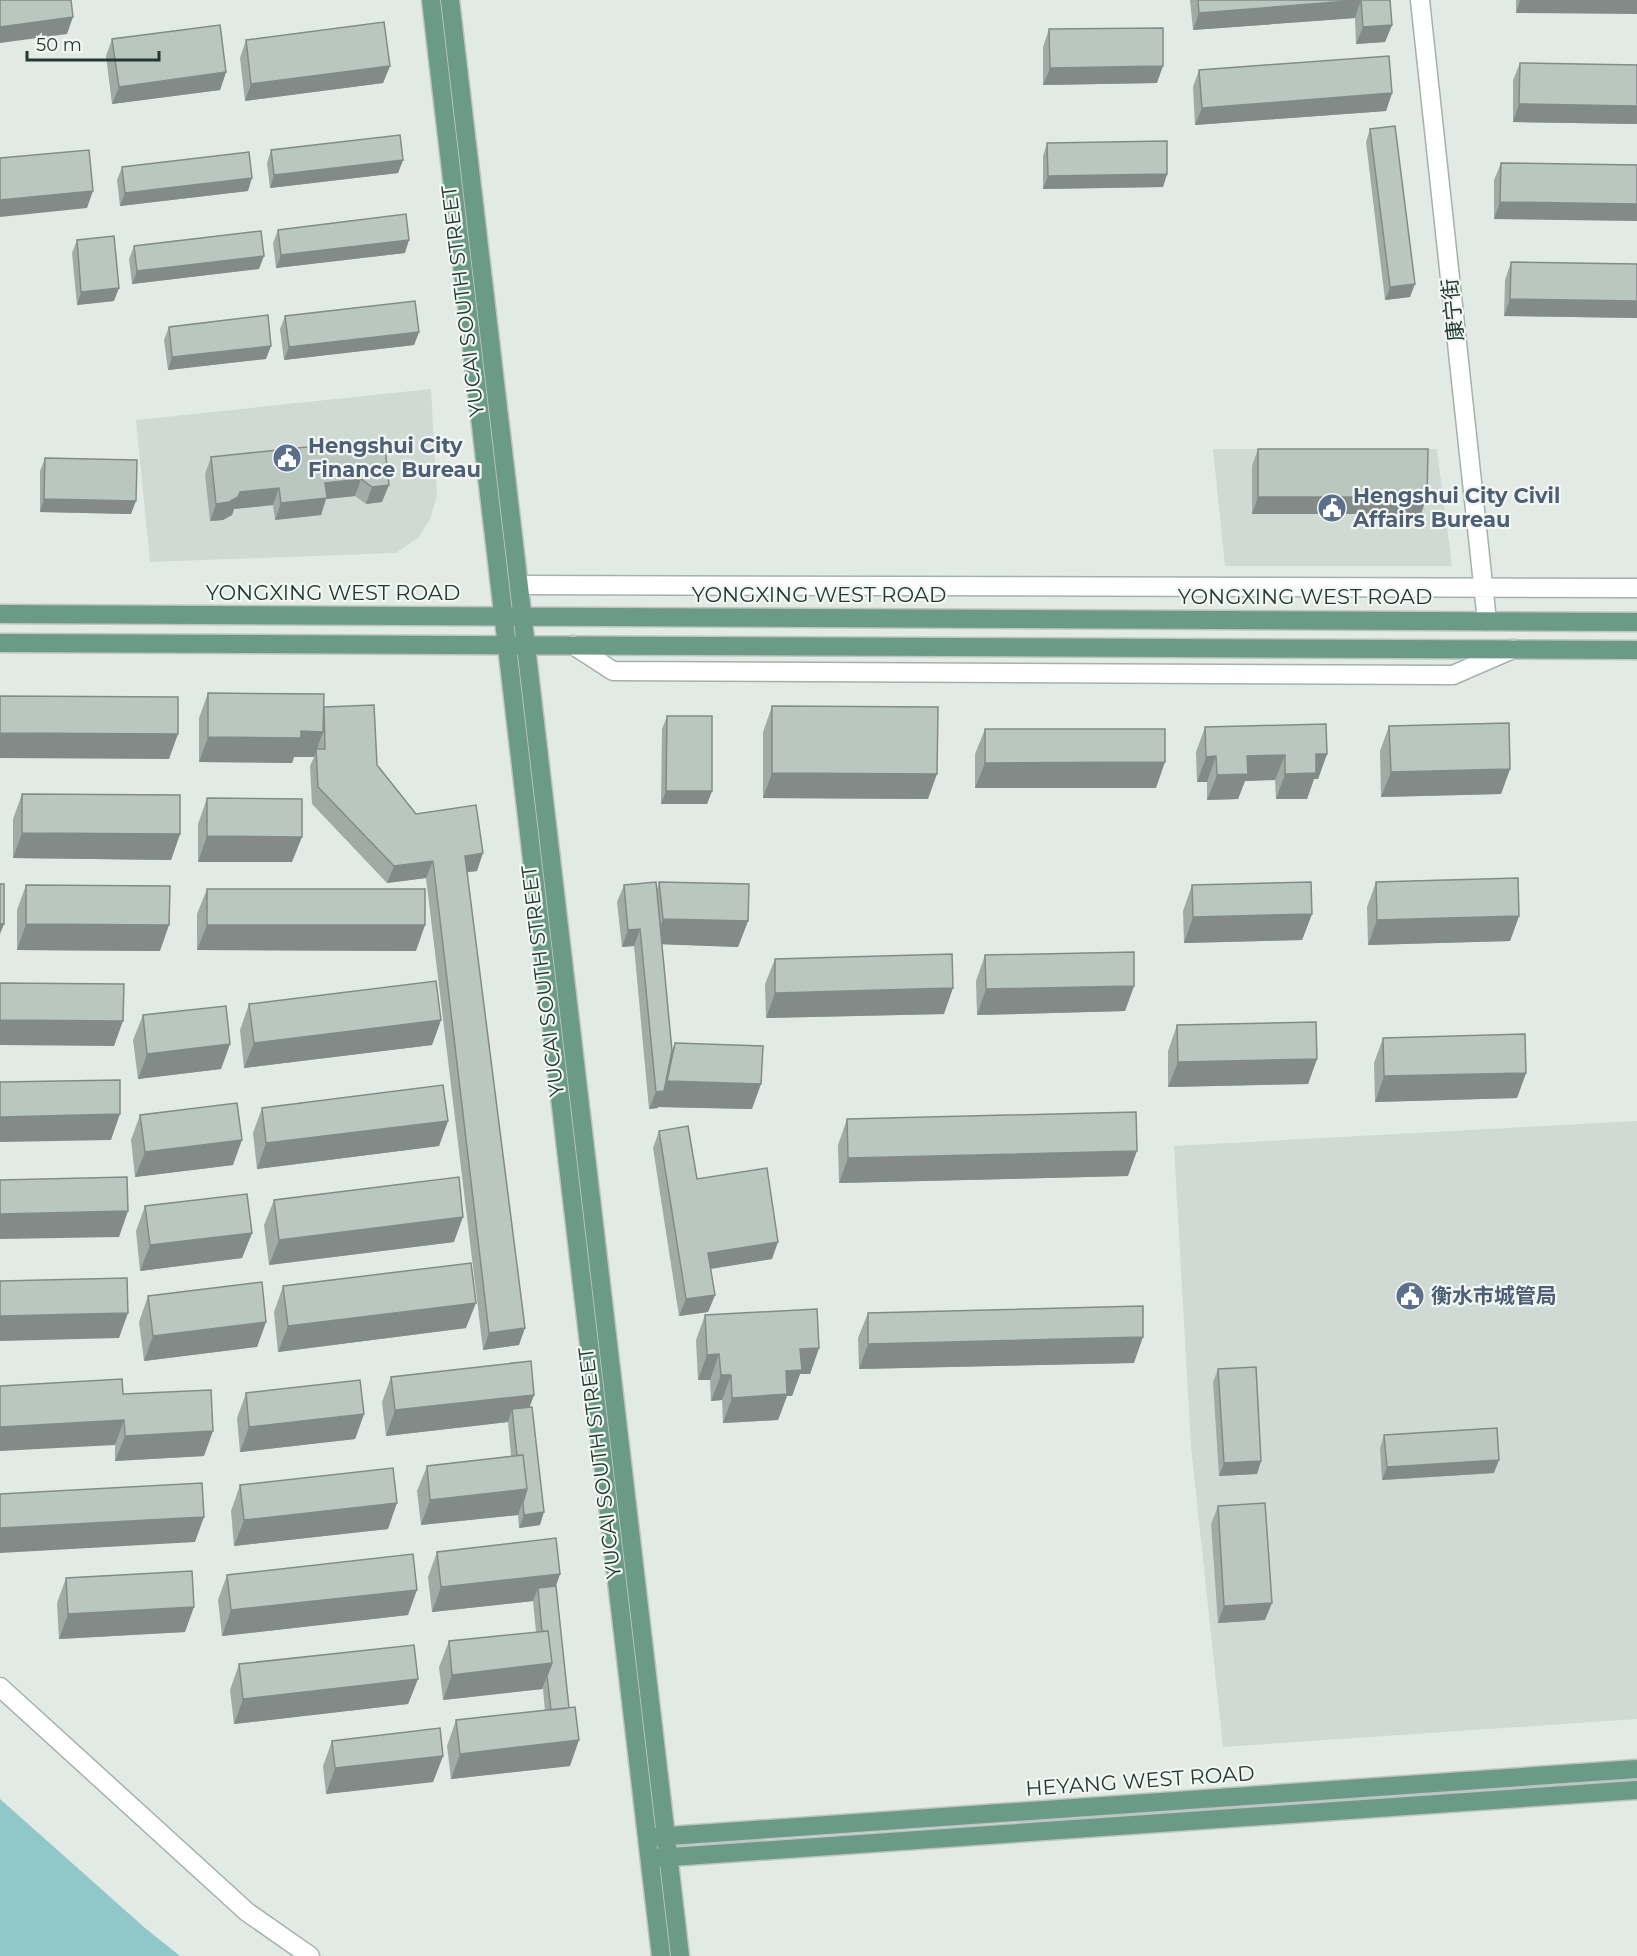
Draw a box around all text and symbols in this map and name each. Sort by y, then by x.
scale bar [27,24,159,62]
text: 50 m [36,34,82,56]
street label: YUCAI SOUTH STREET [436,184,489,418]
street label: 康宁街 [1437,277,1468,343]
place label: Hengshui City Finance Bureau [308,433,481,482]
public building icon: Hengshui City Finance Bureau [271,442,303,474]
place label: Hengshui City Civil Affairs Bureau [1352,483,1560,532]
public building icon: Hengshui City Civil Affairs Bureau [1316,492,1348,524]
street label: YONGXING WEST ROAD [206,580,460,605]
street label: YONGXING WEST ROAD [692,582,946,607]
street label: YONGXING WEST ROAD [1178,584,1432,609]
street label: YUCAI SOUTH STREET [516,864,569,1098]
public building icon: 衡水市城管局 [1394,1280,1426,1312]
place label: 衡水市城管局 [1431,1283,1557,1308]
street label: YUCAI SOUTH STREET [573,1346,626,1580]
street label: HEYANG WEST ROAD [1025,1760,1255,1801]

